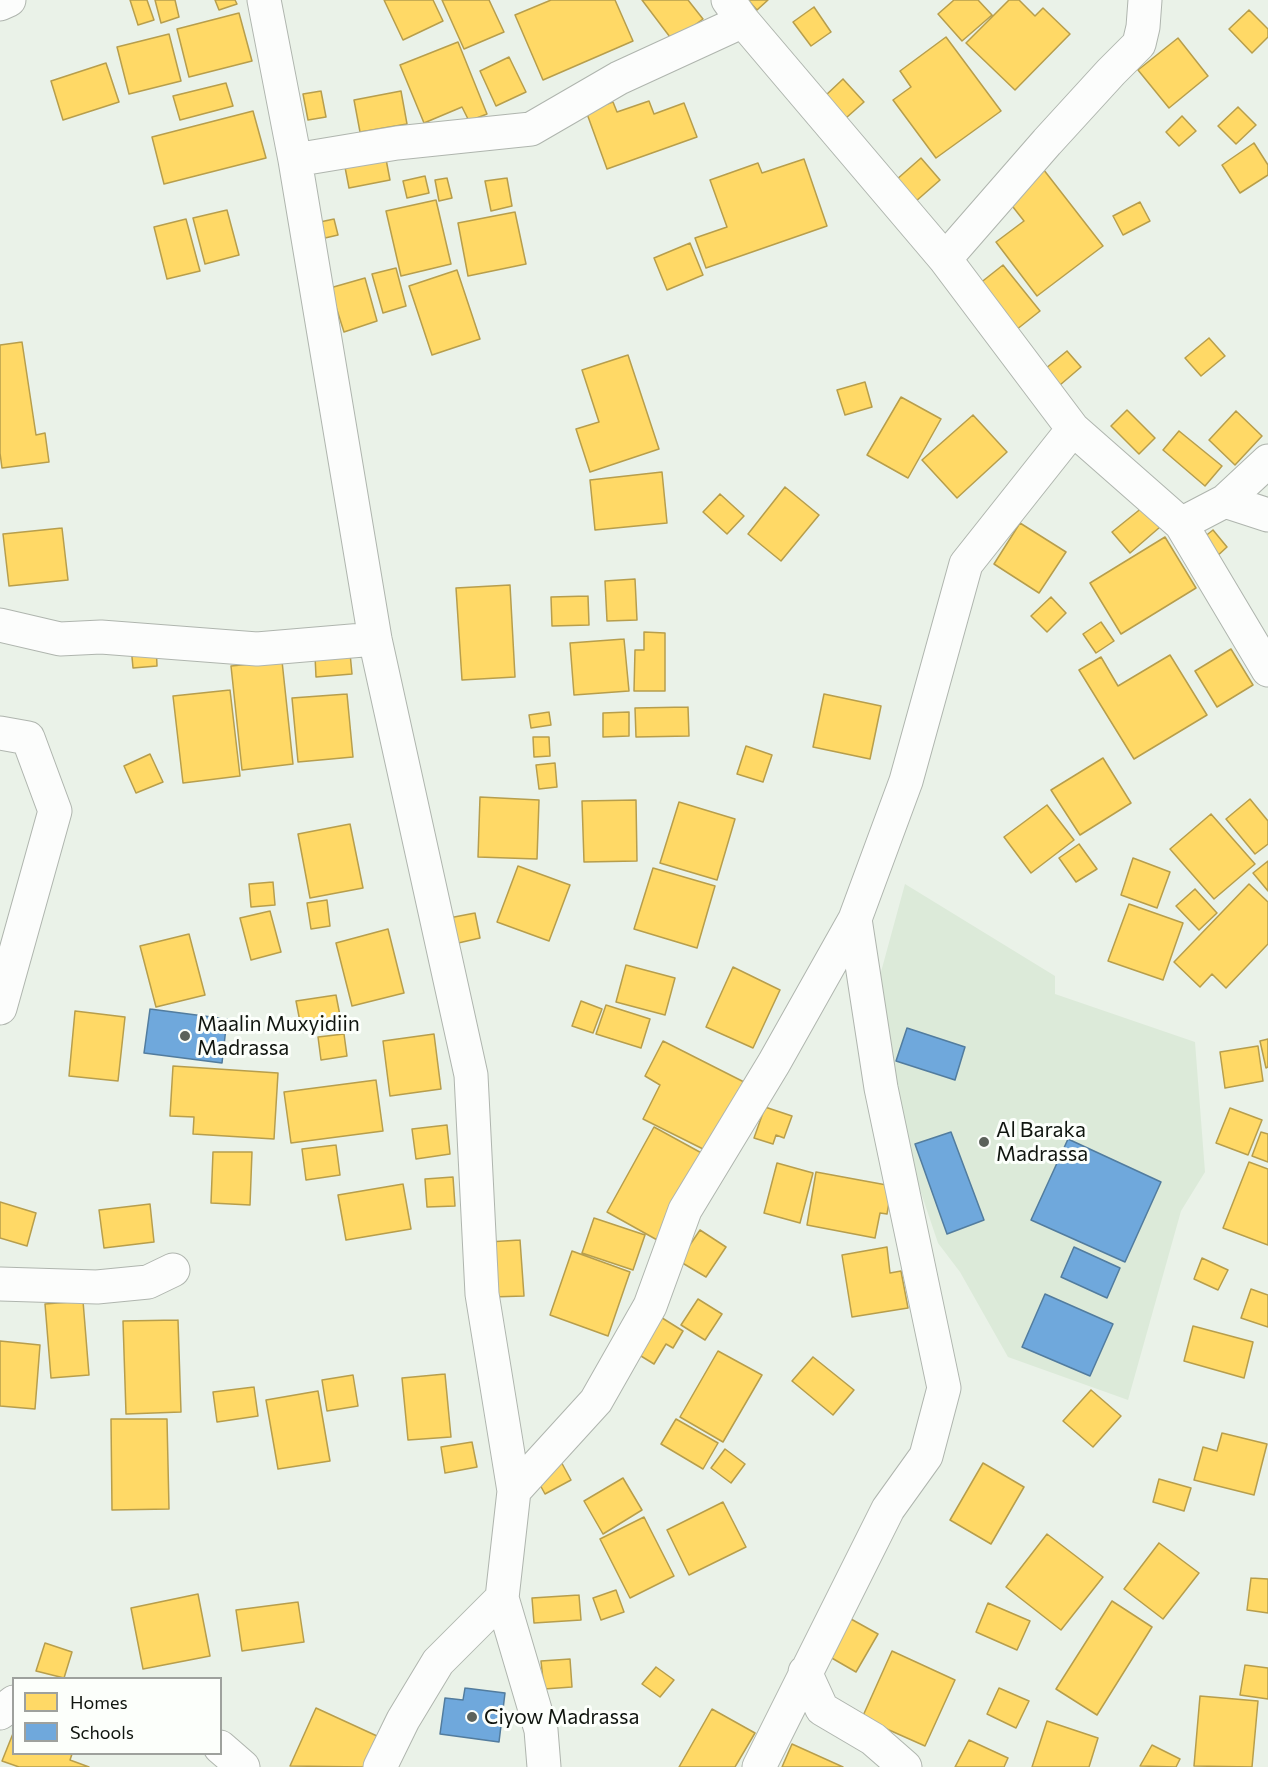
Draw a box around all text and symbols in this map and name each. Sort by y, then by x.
place label: Maalin Muxyidiin Madrassa [197,1011,360,1061]
marker: Maalin Muxyidiin Madrassa [178,1029,192,1043]
place label: Al Baraka Madrassa [996,1117,1088,1167]
marker: Al Baraka Madrassa [977,1135,991,1149]
legend [12,1677,222,1755]
text: Homes [70,1691,128,1713]
place label: Ciyow Madrassa [484,1704,640,1730]
marker: Ciyow Madrassa [465,1710,479,1724]
text: Schools [70,1721,134,1743]

